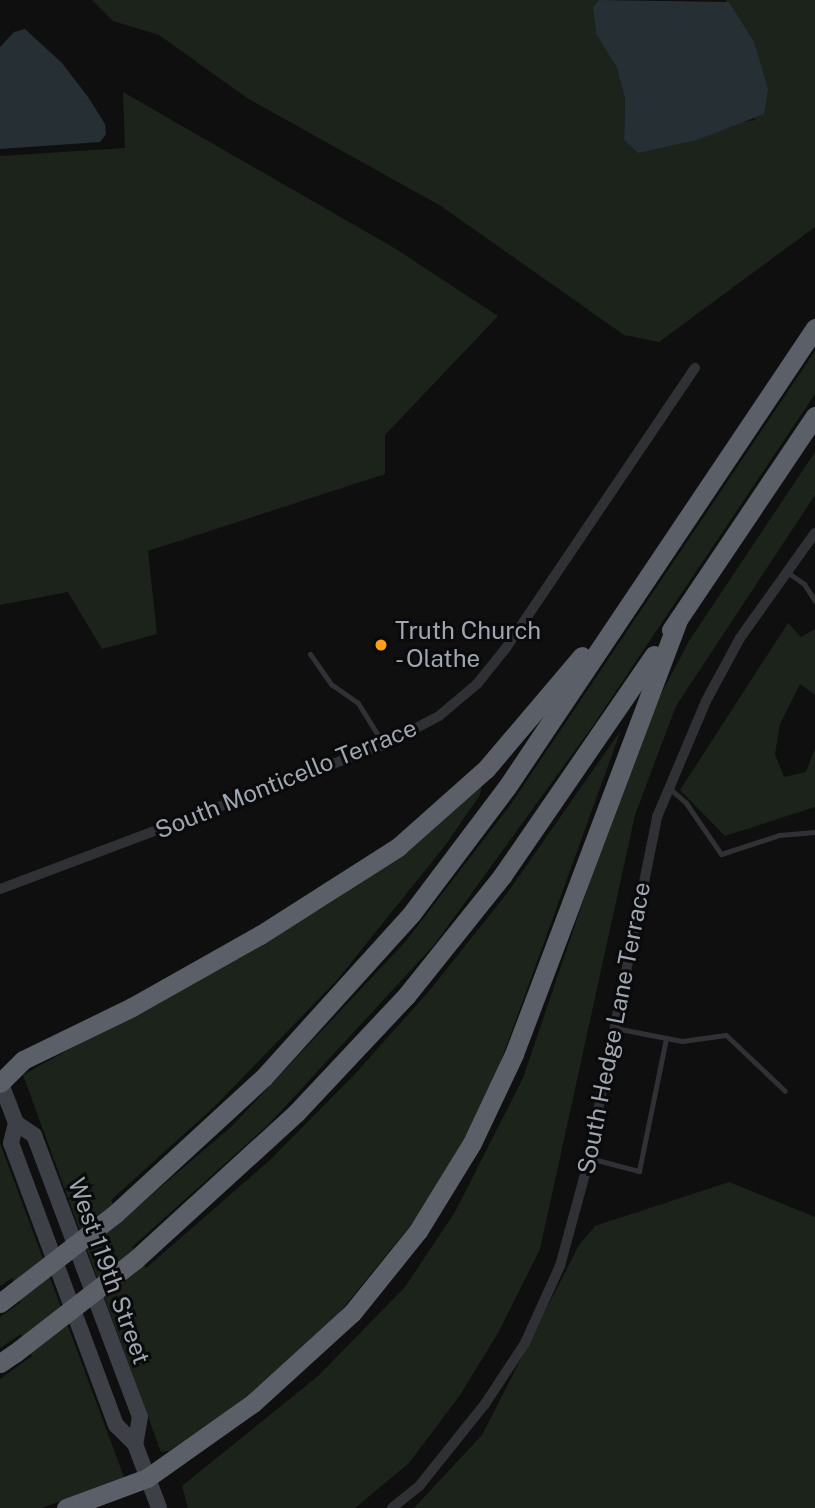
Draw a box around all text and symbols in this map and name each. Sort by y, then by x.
place label: Truth Church - Olathe [395,617,541,673]
marker: Truth Church - Olathe [373,637,389,653]
street label: South Monticello Terrace [151,713,421,845]
street label: South Hedge Lane Terrace [572,880,656,1176]
street label: West 119th Street [62,1174,156,1368]

